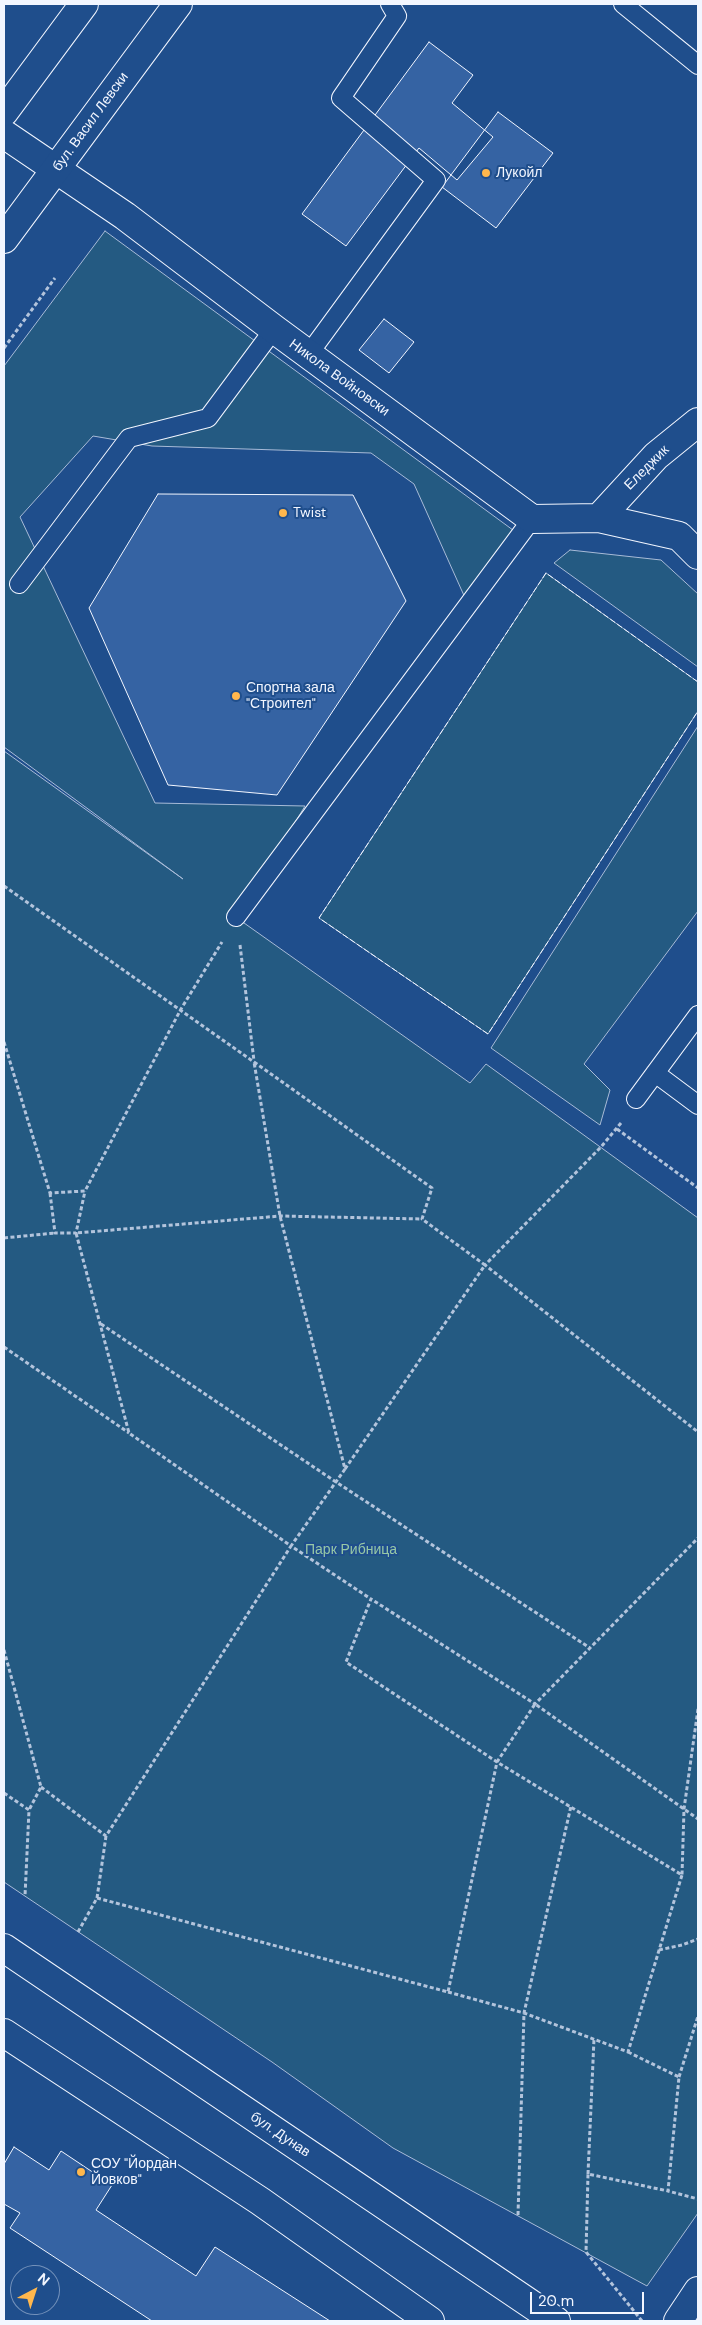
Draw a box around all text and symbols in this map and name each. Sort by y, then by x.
street label: бул. Васил Левски [49,69,133,175]
place label: Лукойл [496,165,542,181]
marker: Лукойл [480,167,492,179]
street label: Никола Войновски [285,336,393,420]
street label: Еледжик [621,442,673,494]
place label: Twist [293,505,326,521]
marker: Twist [277,507,289,519]
place label: Спортна зала "Строител" [246,680,335,712]
marker: Спортна зала "Строител" [230,690,242,702]
park label: Парк Рибница [305,1542,397,1558]
street label: бул. Дунав [247,2109,313,2161]
place label: СОУ "Йордан Йовков" [91,2156,177,2188]
marker: СОУ "Йордан Йовков" [75,2166,87,2178]
north arrow [10,2265,60,2315]
text: N [34,2269,54,2289]
scale bar [532,2282,646,2314]
text: 20 m [538,2291,574,2311]

